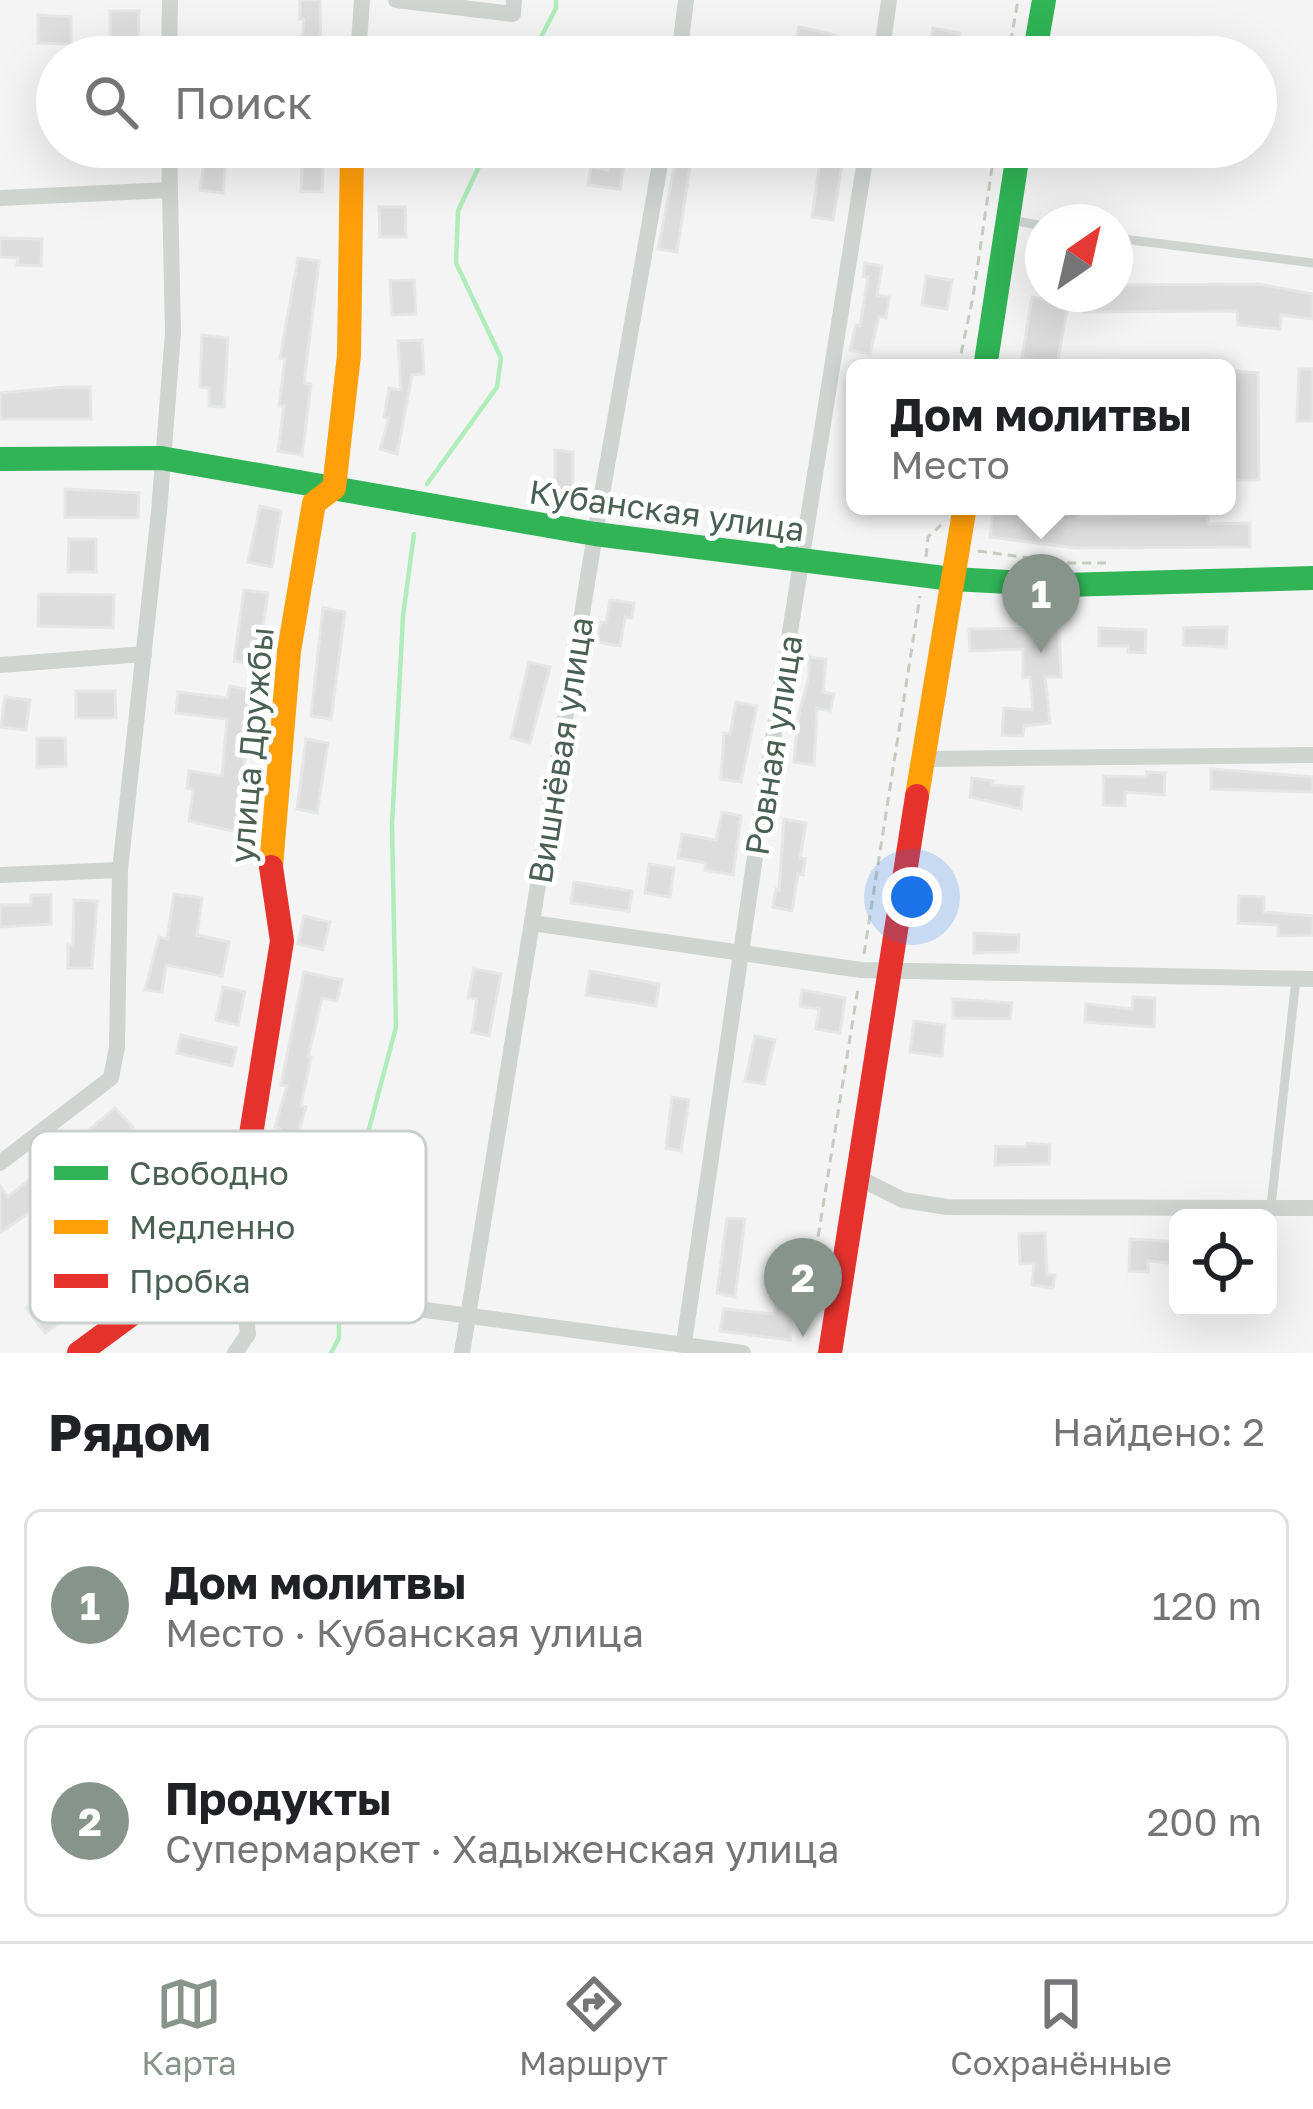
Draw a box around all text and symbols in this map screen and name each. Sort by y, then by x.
search box [36,36,1277,168]
icon: search [78,69,144,135]
text: Поиск [174,75,313,129]
north arrow [1025,204,1133,312]
popup [846,359,1236,515]
text: Дом молитвы [890,387,1192,441]
text: Место [890,441,1010,488]
street label: Кубанская улица [527,471,807,549]
pin: 1 [1002,554,1080,653]
street label: Вишнёвая улица [520,614,600,886]
street label: улица Дружбы [221,625,281,865]
street label: Ровная улица [736,632,810,858]
your location [882,867,942,927]
legend [30,1131,426,1323]
text: Свободно [129,1153,289,1192]
text: Медленно [129,1207,295,1246]
map controls [1169,1209,1277,1317]
button: locate [1169,1209,1277,1317]
pin: 2 [764,1238,842,1337]
text: Пробка [129,1261,251,1300]
text: Рядом [48,1401,211,1462]
text: Найдено: 2 [1052,1408,1265,1455]
text: Дом молитвы [165,1555,466,1609]
text: 1 [80,1582,100,1629]
text: 120 m [1152,1582,1262,1629]
text: Место · Кубанская улица [165,1609,644,1656]
text: Продукты [165,1771,391,1825]
text: 2 [78,1798,102,1845]
text: 200 m [1147,1798,1262,1845]
text: Супермаркет · Хадыженская улица [165,1825,840,1872]
tab: Карта [141,1971,237,2082]
tab: Маршрут [519,1971,668,2082]
tab: Сохранённые [950,1971,1172,2082]

